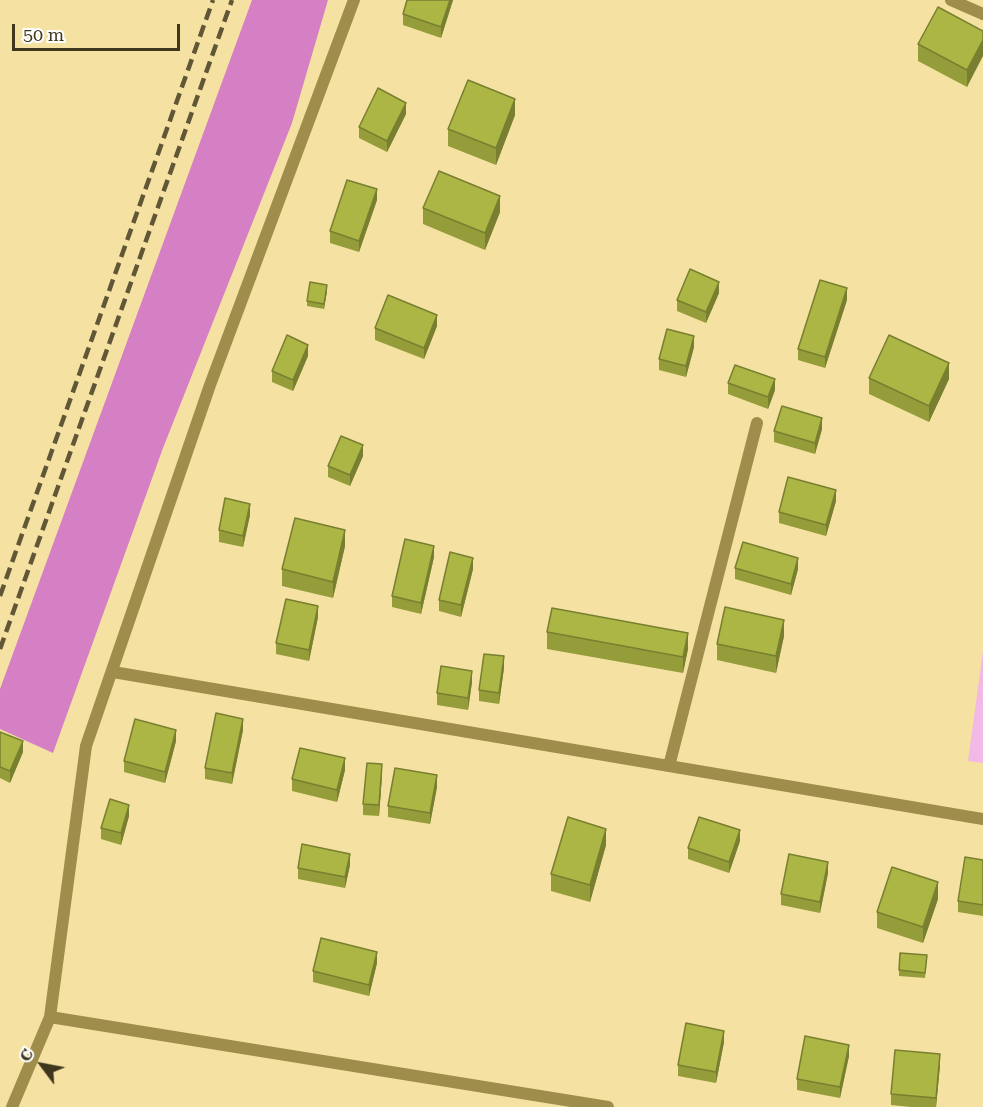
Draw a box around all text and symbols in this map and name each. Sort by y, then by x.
scale bar [15,12,183,50]
text: 50 m [23,24,64,45]
north arrow [12,1035,72,1095]
text: С [15,1045,37,1065]

